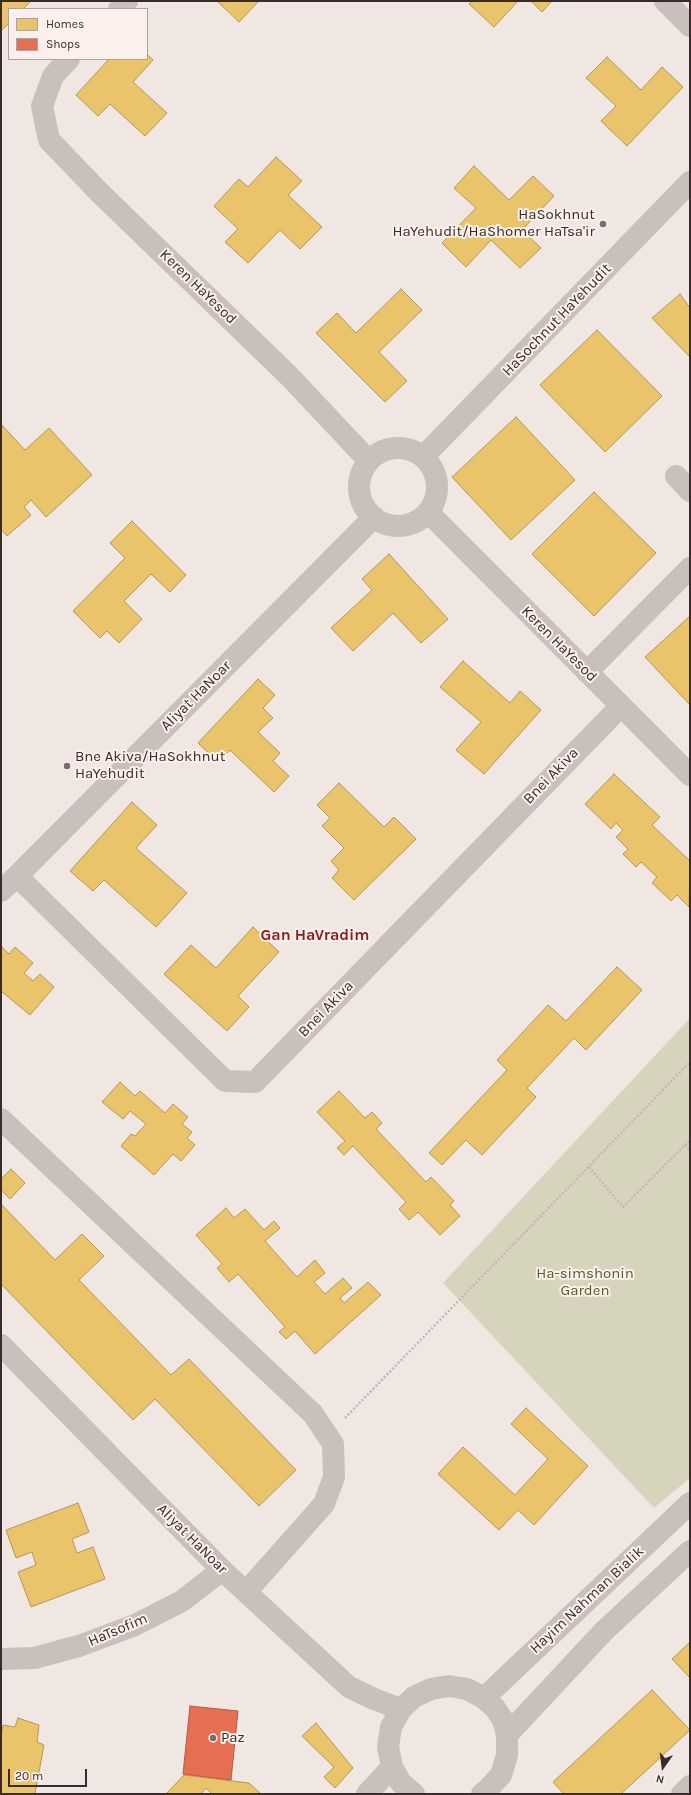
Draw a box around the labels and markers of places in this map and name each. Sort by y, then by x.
place label: HaSokhnut HaYehudit/HaShomer HaTsa'ir [393,206,595,241]
marker: HaSokhnut HaYehudit/HaShomer HaTsa'ir [598,219,608,229]
place label: Bne Akiva/HaSokhnut HaYehudit [75,748,225,783]
marker: Bne Akiva/HaSokhnut HaYehudit [62,761,72,771]
place label: Paz [221,1729,245,1747]
marker: Paz [208,1733,218,1743]

